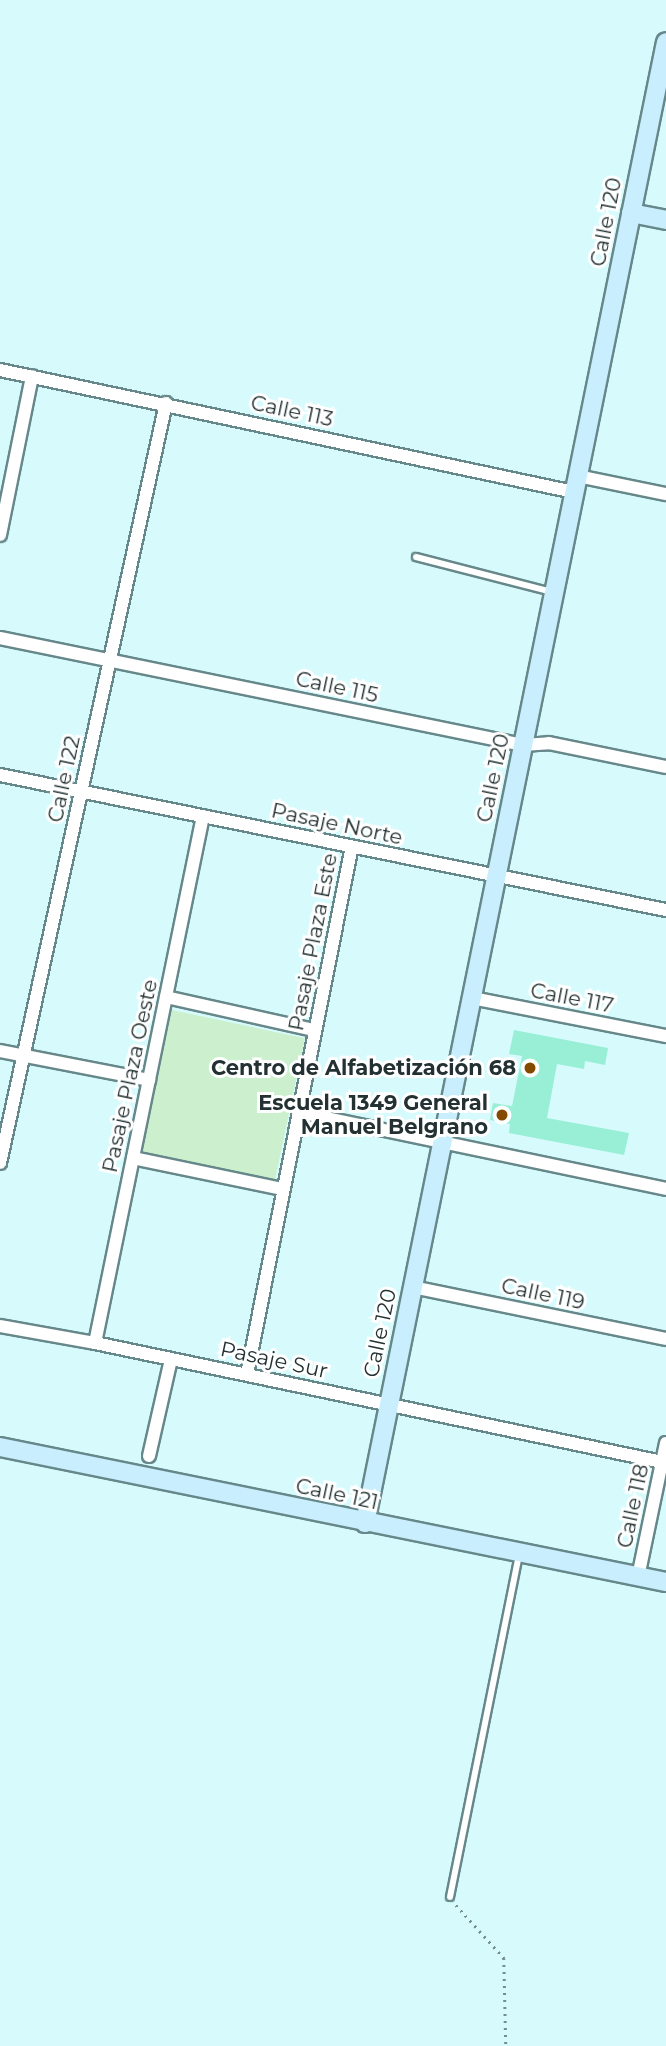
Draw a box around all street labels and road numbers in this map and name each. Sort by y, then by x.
street label: Calle 120 [585,175,627,269]
street label: Calle 113 [248,390,336,432]
street label: Calle 115 [293,666,381,708]
street label: Calle 120 [471,731,515,825]
street label: Calle 122 [43,733,85,825]
street label: Pasaje Norte [269,798,405,850]
street label: Pasaje Plaza Este [283,851,343,1033]
street label: Pasaje Plaza Oeste [97,977,163,1175]
street label: Calle 117 [528,978,616,1018]
street label: Calle 119 [499,1273,587,1315]
street label: Calle 120 [358,1286,402,1380]
street label: Pasaje Sur [218,1336,330,1384]
street label: Calle 118 [612,1462,654,1550]
street label: Calle 121 [293,1473,381,1515]

